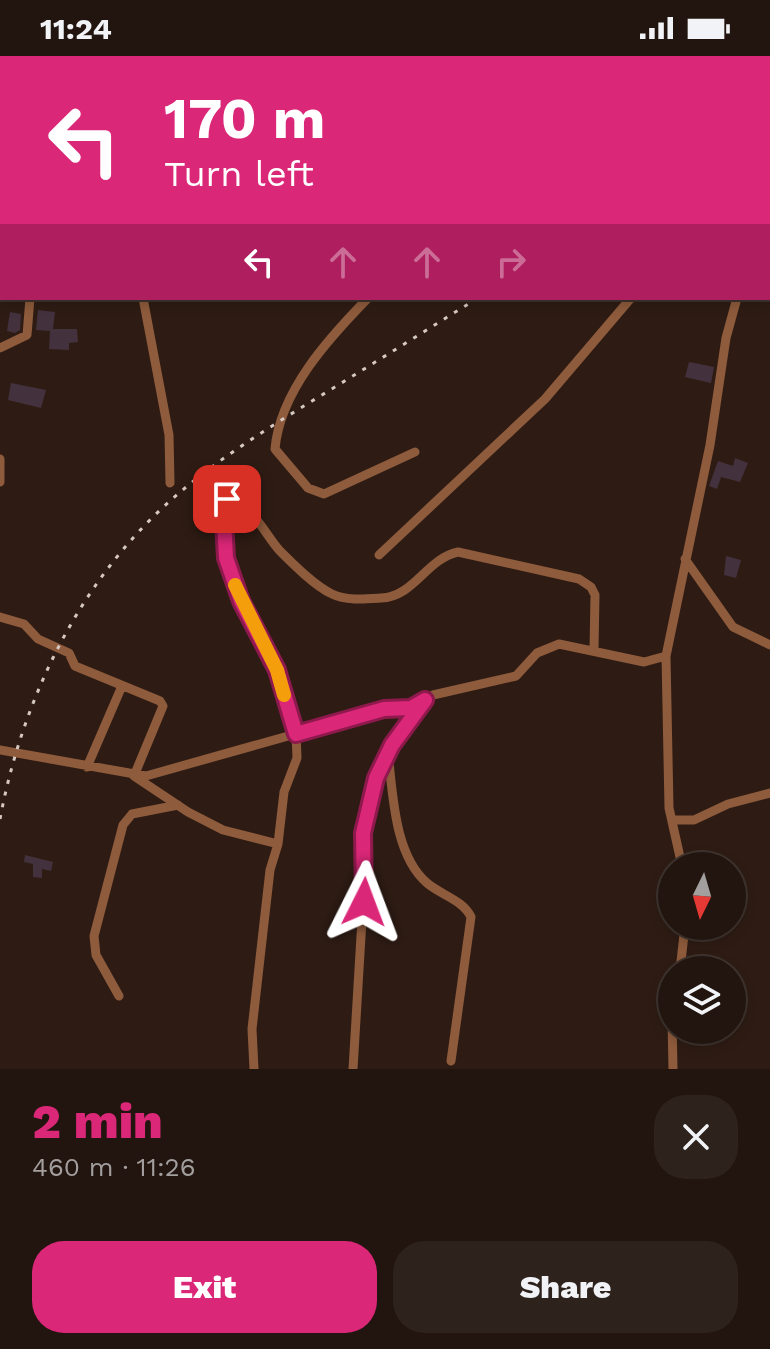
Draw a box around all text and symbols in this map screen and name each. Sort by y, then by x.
text: 11:24 [40,11,112,46]
text: 170 m [164,86,326,152]
icon: left [32,88,136,192]
text: Turn left [164,153,314,195]
icon: left [237,240,281,284]
icon: ahead [321,240,365,284]
icon: ahead [405,240,449,284]
icon: right [489,240,533,284]
pin [193,465,261,533]
icon: arrive [205,477,249,521]
north arrow [658,852,746,940]
map controls [658,852,746,1044]
position arrow [322,860,406,944]
button: layers [658,956,746,1044]
text: 2 min [32,1093,163,1150]
button: close [654,1095,738,1179]
text: 460 m · 11:26 [32,1152,196,1182]
button: Exit [32,1241,377,1333]
button: Share [393,1241,738,1333]

